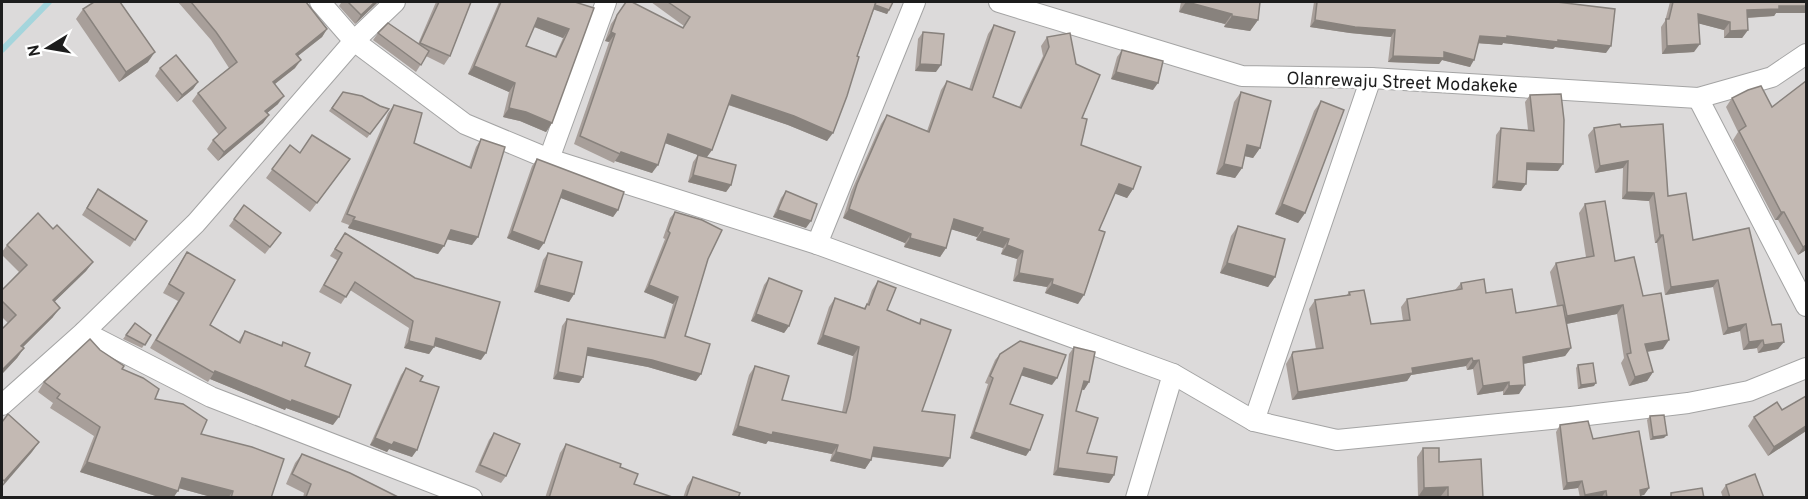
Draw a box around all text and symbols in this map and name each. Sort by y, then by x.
north arrow [18,18,78,78]
text: N [24,43,46,58]
street label: Olanrewaju Street Modakeke [1286,68,1518,99]

